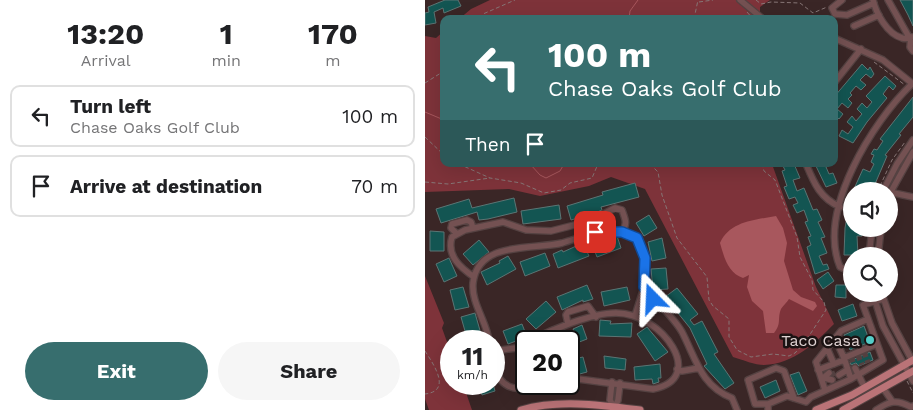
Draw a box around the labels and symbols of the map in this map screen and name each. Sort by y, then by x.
pin [574,211,616,253]
position arrow [626,272,678,324]
speed limit sign: 20 [515,330,580,395]
place label: Taco Casa [781,331,860,350]
marker: Taco Casa [864,334,876,346]

